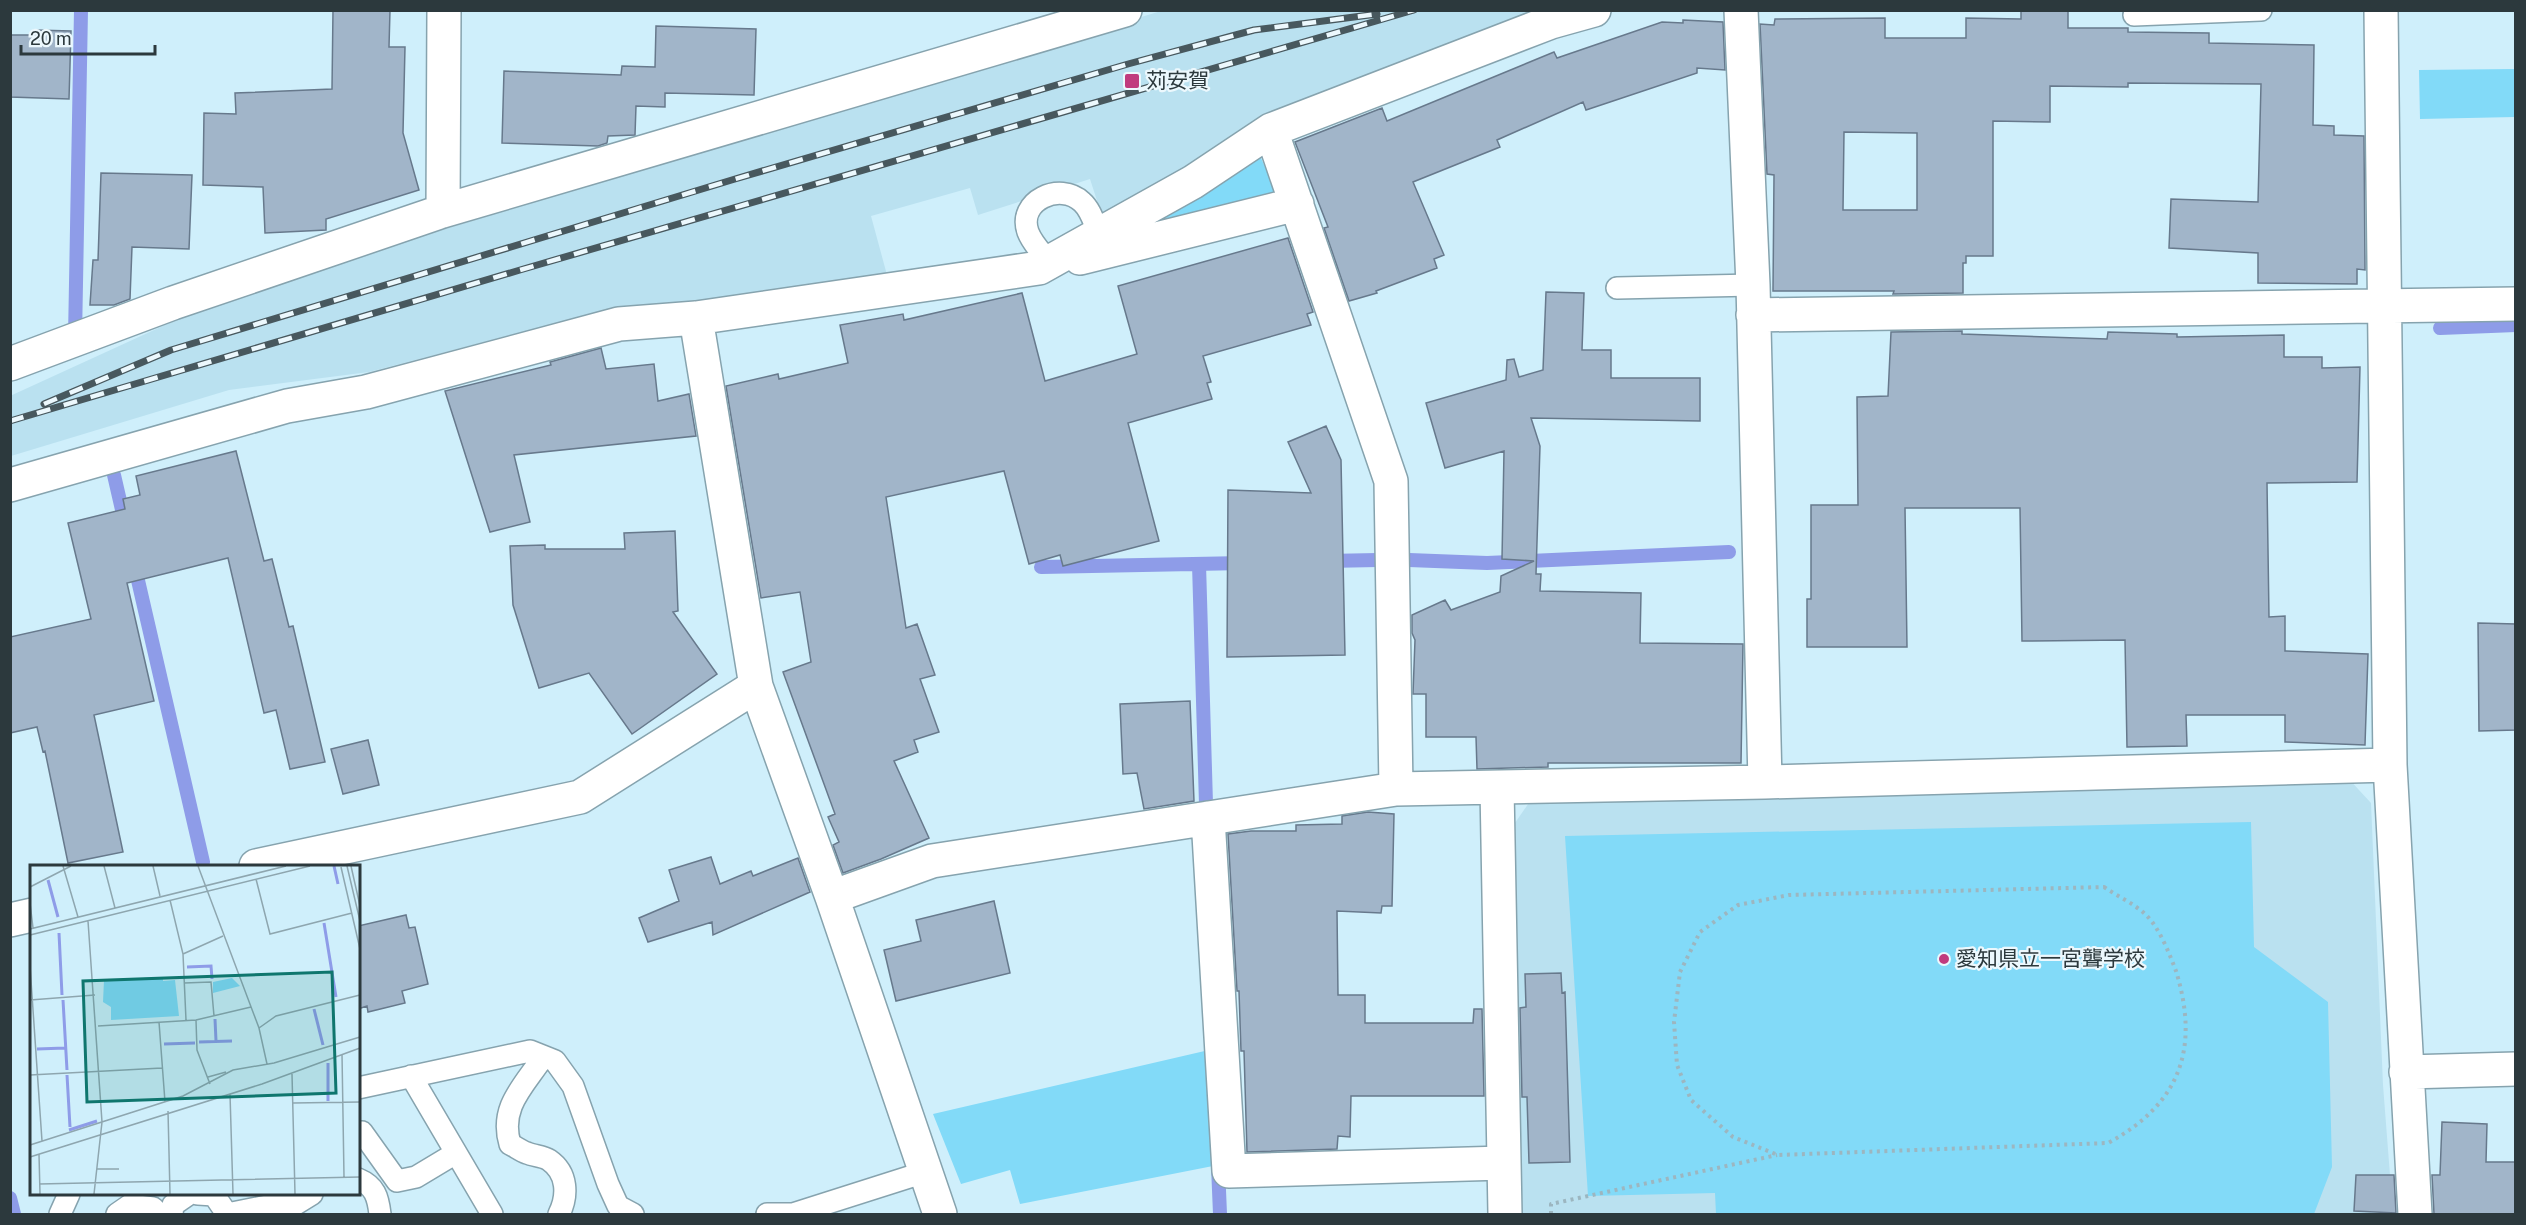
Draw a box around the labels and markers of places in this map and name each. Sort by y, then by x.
place label: 苅安賀 [1146,68,1209,93]
marker: 苅安賀 [1123,72,1141,90]
place label: 愛知県立一宮聾学校 [1956,946,2145,971]
marker: 愛知県立一宮聾学校 [1937,952,1951,966]

